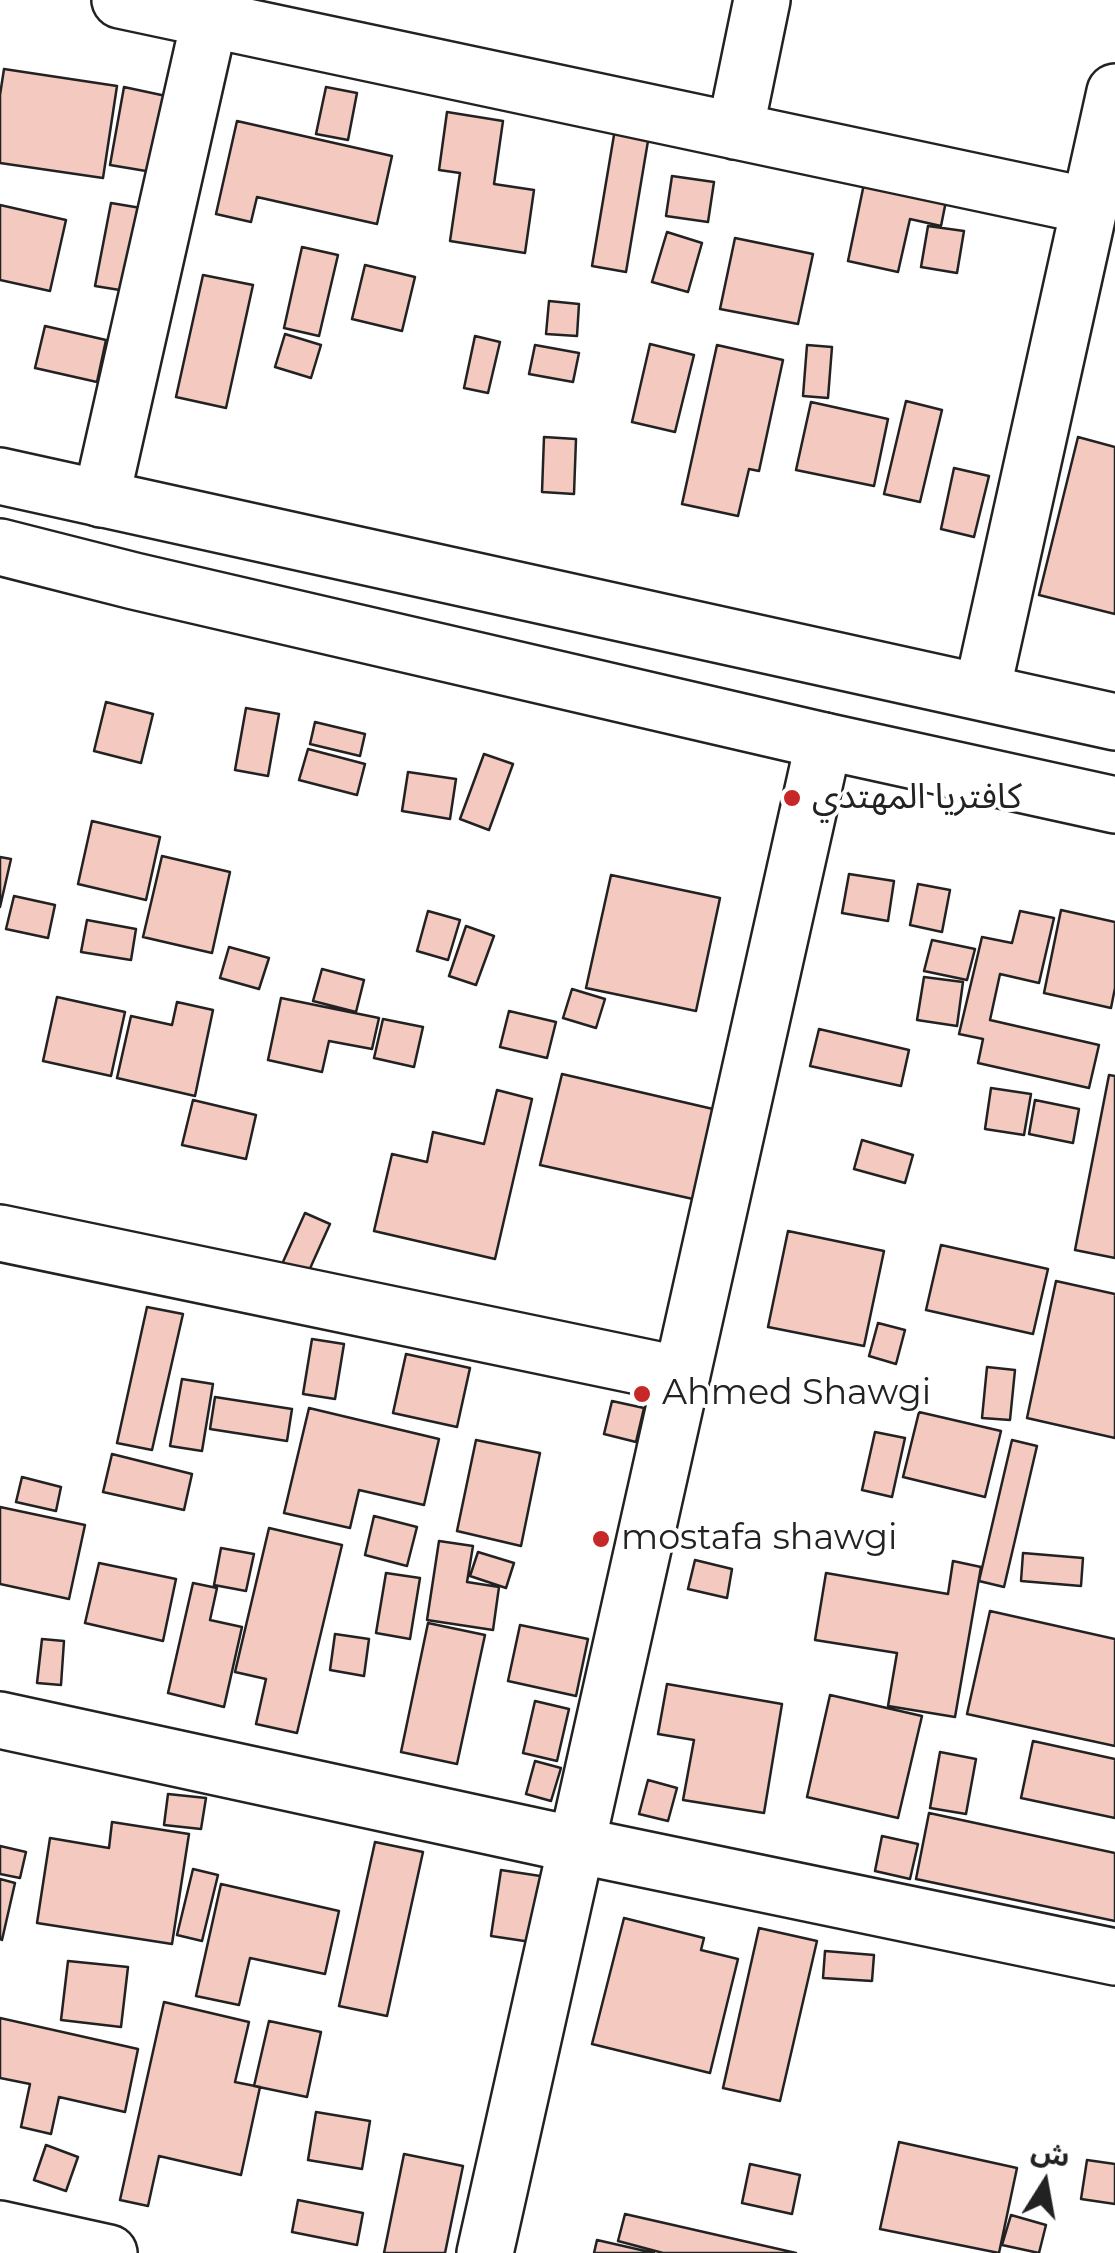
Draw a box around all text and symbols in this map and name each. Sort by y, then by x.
place label: كافتريا المهتدي [812,777,1022,819]
marker: كافتريا المهتدي [781,787,803,809]
place label: Ahmed Shawgi [662,1373,931,1415]
marker: Ahmed Shawgi [631,1383,653,1405]
place label: mostafa shawgi [621,1518,897,1560]
marker: mostafa shawgi [590,1528,612,1550]
north arrow [995,2133,1095,2233]
text: ش [1029,2133,1073,2174]

